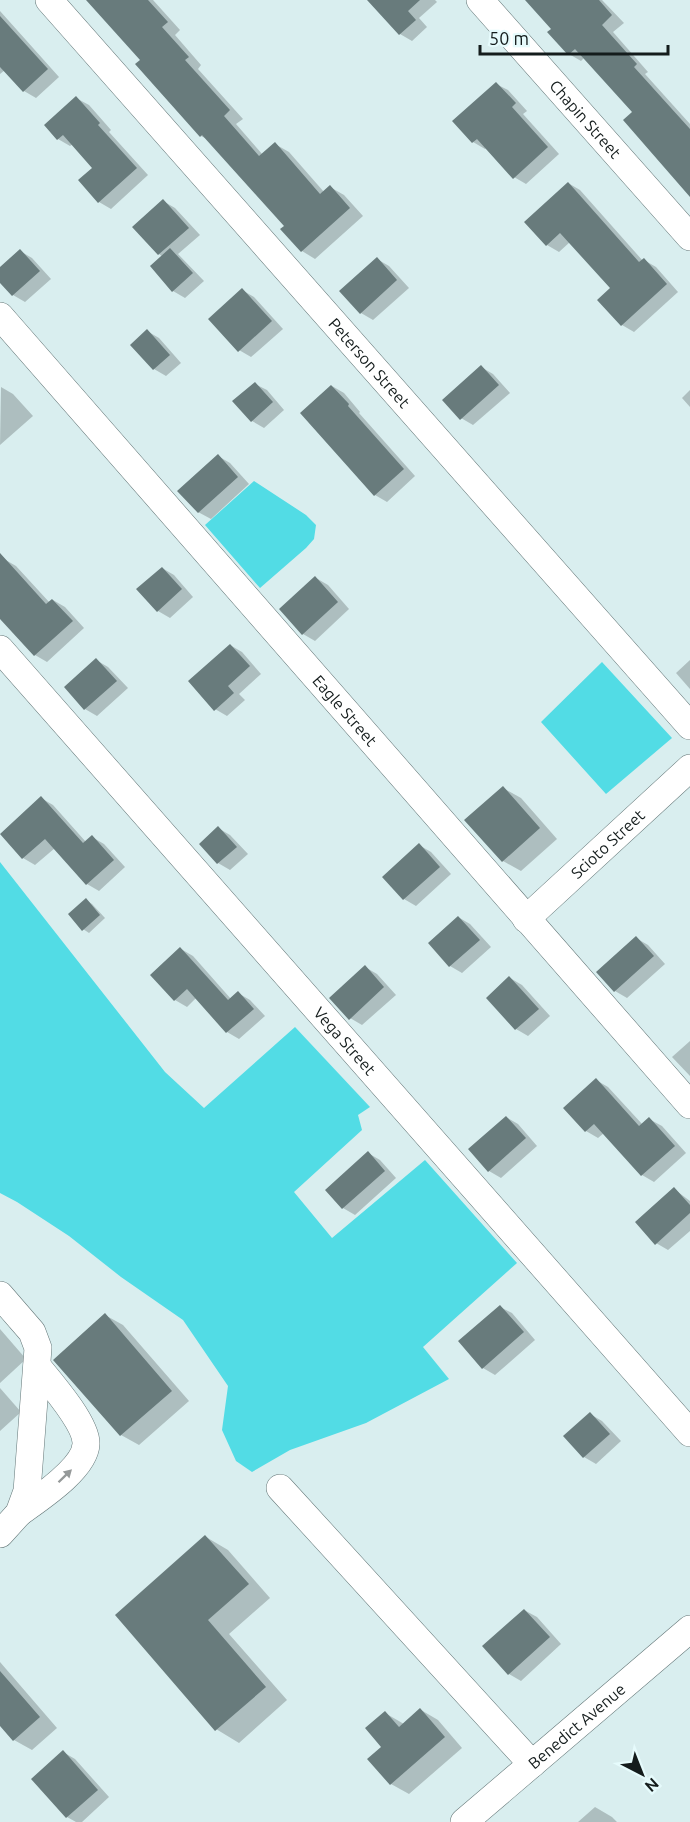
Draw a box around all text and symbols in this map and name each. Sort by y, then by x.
scale bar [480,18,668,56]
text: 50 m [489,28,529,48]
street label: Chapin Street [546,76,625,162]
street label: Peterson Street [325,314,414,412]
street label: Eagle Street [309,671,381,750]
street label: Scioto Street [567,805,649,882]
street label: Vega Street [310,1003,380,1079]
one-way arrow [57,1469,72,1483]
street label: Benedict Avenue [524,1680,629,1772]
north arrow [612,1744,672,1804]
text: N [642,1774,662,1796]

